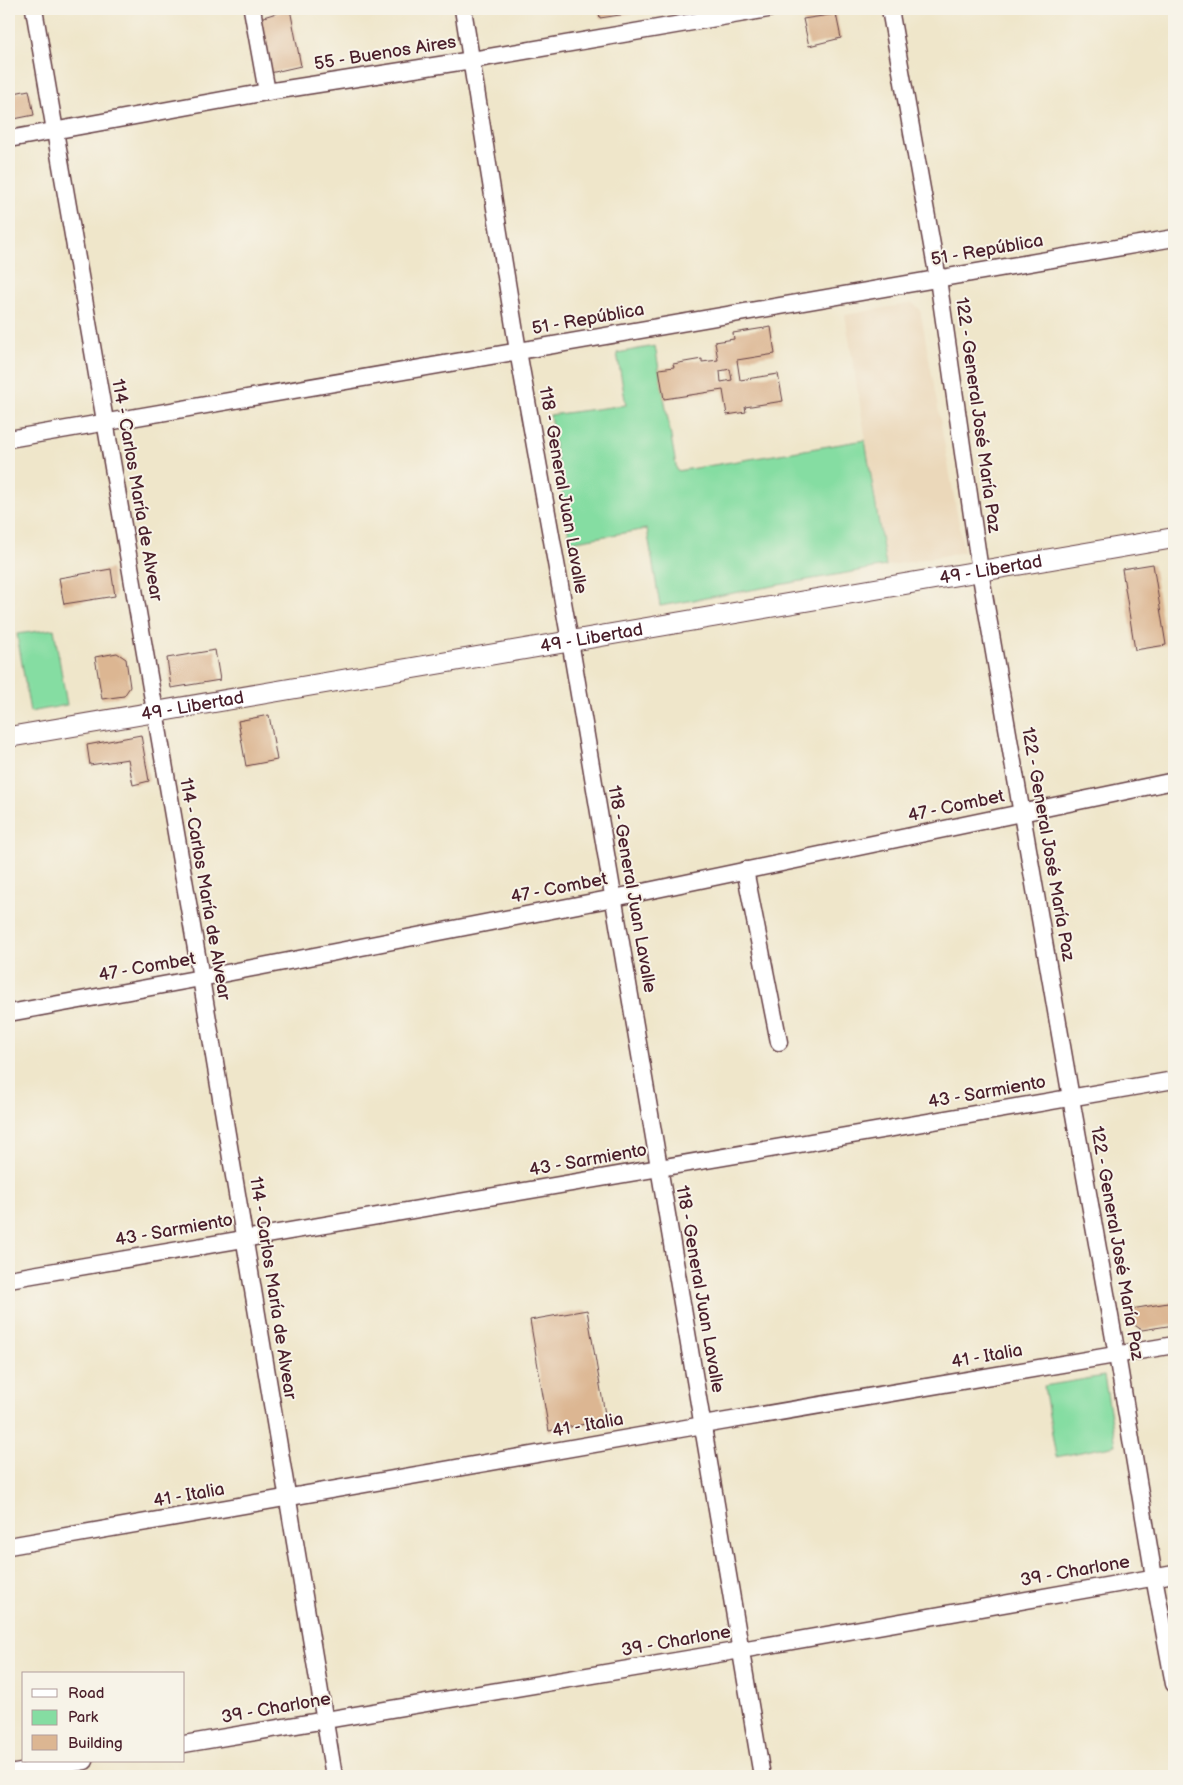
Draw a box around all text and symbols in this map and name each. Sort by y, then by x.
street label: 55 - Buenos Aires [312,31,458,75]
street label: 51 - República [929,230,1045,270]
street label: 122 - General José María Paz [951,296,1005,534]
street label: 51 - República [530,299,646,339]
street label: 114 - Carlos María de Alvear [107,377,167,603]
street label: 118 - General Juan Lavalle [534,385,592,596]
street label: 49 - Libertad [938,550,1044,588]
street label: 49 - Libertad [539,618,645,657]
street label: 49 - Libertad [139,687,245,725]
street label: 122 - General José María Paz [1017,725,1079,963]
street label: 114 - Carlos María de Alvear [175,776,235,1002]
street label: 118 - General Juan Lavalle [603,784,661,995]
street label: 47 - Combet [906,785,1007,826]
street label: 47 - Combet [509,868,610,908]
street label: 47 - Combet [97,948,198,986]
street label: 43 - Sarmiento [926,1071,1048,1113]
street label: 122 - General José María Paz [1086,1124,1148,1362]
street label: 43 - Sarmiento [527,1139,649,1181]
street label: 114 - Carlos María de Alvear [245,1175,301,1401]
street label: 118 - General Juan Lavalle [671,1184,729,1395]
street label: 43 - Sarmiento [113,1209,235,1251]
street label: 41 - Italia [950,1339,1024,1373]
street label: 41 - Italia [551,1408,625,1442]
street label: 41 - Italia [152,1478,226,1512]
street label: 39 - Charlone [1019,1551,1132,1591]
street label: 39 - Charlone [620,1621,733,1661]
legend [22,1672,185,1762]
text: Road [68,1684,104,1703]
street label: 39 - Charlone [220,1688,333,1728]
text: Park [68,1708,99,1727]
text: Building [68,1734,123,1753]

